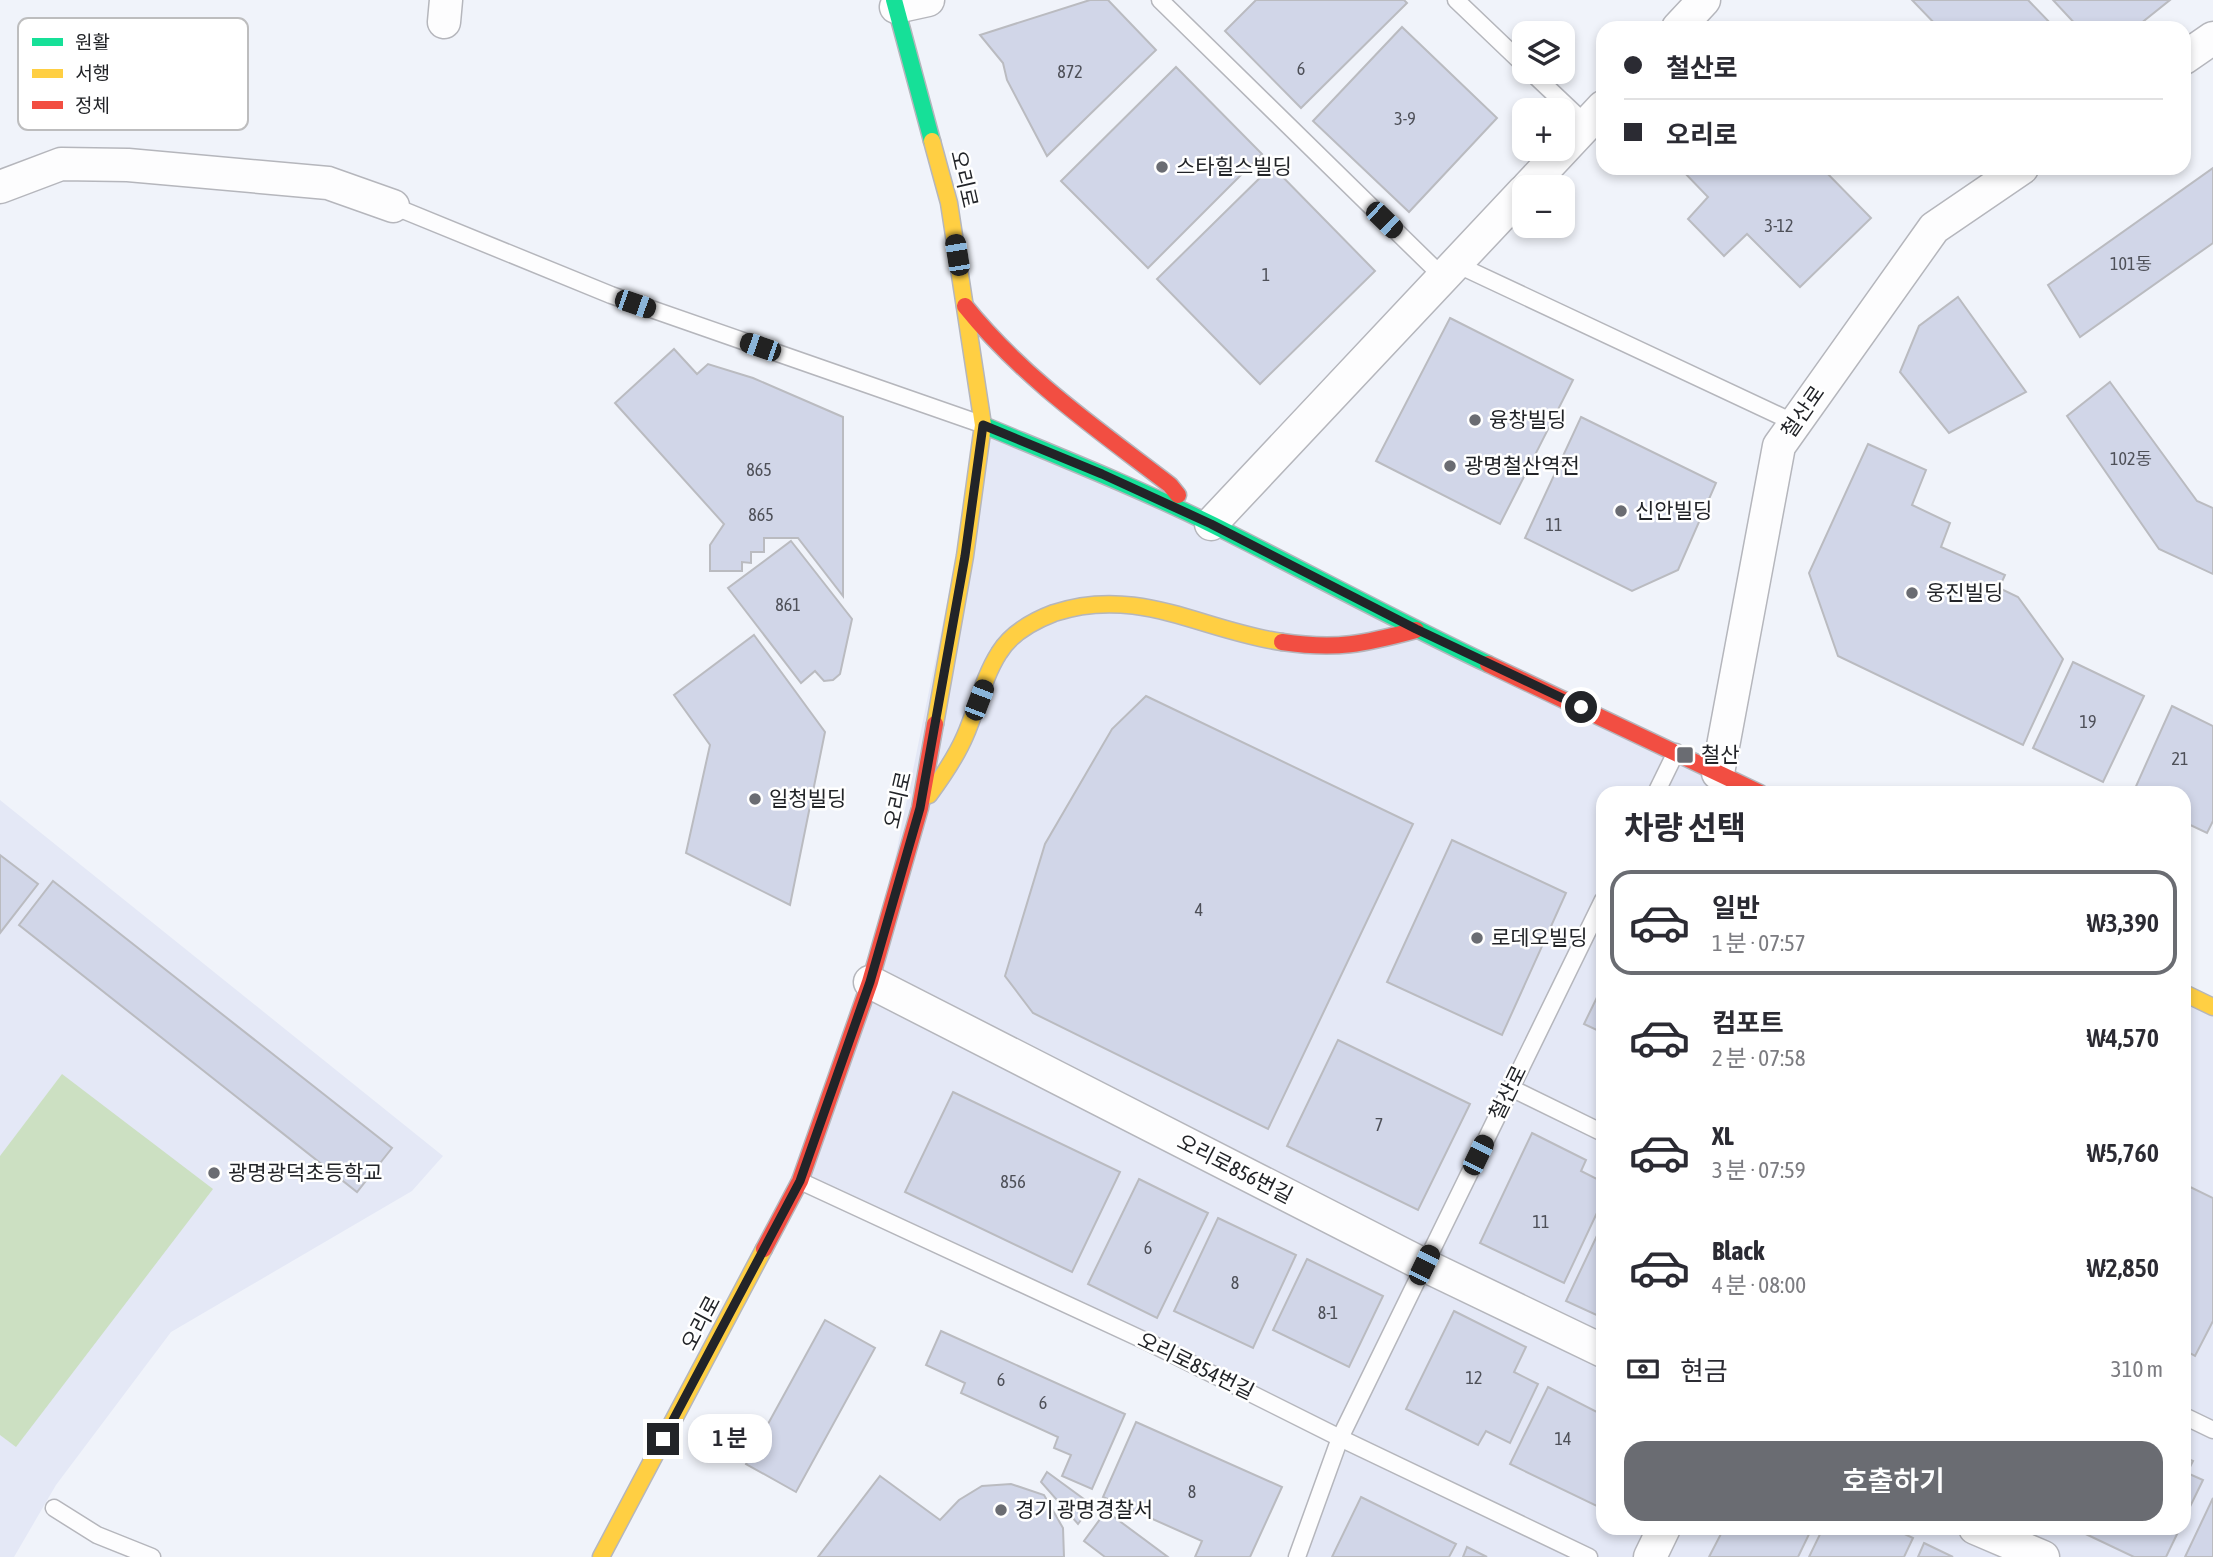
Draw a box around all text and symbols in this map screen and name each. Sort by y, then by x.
legend [18,18,248,130]
map controls [1512,21,1575,238]
button: layers [1512,21,1575,84]
text: 원활 [75,31,110,53]
text: 철산로 [1666,53,1738,83]
house number: 6 [1297,58,1305,79]
house number: 872 [1057,61,1083,82]
text: 서행 [75,62,110,84]
text: 정체 [75,94,110,116]
button: + [1512,98,1575,161]
house number: 3-9 [1394,108,1416,129]
text: 오리로 [1666,120,1738,150]
street label: 오리로 [947,148,983,210]
place label: 스타힐스빌딩 [1176,154,1292,178]
marker: 스타힐스빌딩 [1154,159,1170,175]
button: − [1512,175,1575,238]
car [1362,198,1407,242]
house number: 3-12 [1765,215,1793,236]
car [944,233,971,277]
house number: 101동 [2110,253,2152,274]
house number: 1 [1262,264,1270,285]
car [612,287,659,321]
car [737,330,784,364]
street label: 철산로 [1776,381,1829,442]
place label: 융창빌딩 [1489,407,1566,431]
marker: 융창빌딩 [1467,412,1483,428]
house number: 102동 [2110,448,2152,469]
place label: 광명철산역전 [1464,453,1580,477]
marker: 광명철산역전 [1442,458,1458,474]
house number: 865 [746,459,772,480]
place label: 신안빌딩 [1635,498,1712,522]
marker: 신안빌딩 [1613,503,1629,519]
house number: 865 [748,504,774,525]
house number: 11 [1546,514,1562,535]
place label: 웅진빌딩 [1926,580,2003,604]
marker: 웅진빌딩 [1904,585,1920,601]
house number: 861 [775,594,801,615]
car [962,677,997,723]
route start [1565,691,1597,723]
house number: 19 [2080,711,2096,732]
place label: 철산 [1701,742,1740,766]
marker: 철산 [1675,745,1695,765]
house number: 21 [2172,748,2188,769]
street label: 오리로 [879,769,915,831]
place label: 일청빌딩 [769,786,846,810]
marker: 일청빌딩 [747,791,763,807]
text: 차량 선택 [1624,809,1746,846]
icon: car [1628,891,1691,954]
text: 일반 [1712,893,1760,923]
house number: 4 [1195,899,1203,920]
text: ₩3,390 [2087,908,2159,938]
place label: 로데오빌딩 [1491,925,1588,949]
marker: 로데오빌딩 [1469,930,1485,946]
text: 1 분 · 07:57 [1712,930,1806,956]
icon: car [1628,1006,1691,1069]
text: 컴포트 [1712,1008,1784,1038]
text: ₩4,570 [2087,1023,2159,1053]
text: 2 분 · 07:58 [1712,1045,1806,1071]
street label: 철산로 [1484,1061,1531,1124]
house number: 7 [1375,1114,1383,1135]
icon: car [1628,1121,1691,1184]
text: XL [1712,1121,1734,1151]
street label: 오리로856번길 [1174,1129,1297,1207]
car [1460,1132,1497,1178]
text: ₩5,760 [2087,1138,2159,1168]
text: 3 분 · 07:59 [1712,1157,1806,1183]
place label: 광명광덕초등학교 [228,1160,383,1184]
marker: 광명광덕초등학교 [206,1165,222,1181]
house number: 856 [1000,1171,1026,1192]
house number: 11 [1533,1211,1549,1232]
icon: car [1628,1236,1691,1299]
text: Black [1712,1236,1764,1266]
house number: 6 [1144,1237,1152,1258]
car [1406,1242,1443,1288]
text: ₩2,850 [2087,1253,2159,1283]
house number: 8 [1231,1272,1239,1293]
text: 4 분 · 08:00 [1712,1272,1806,1298]
street label: 오리로 [676,1291,724,1354]
house number: 8-1 [1318,1302,1338,1323]
street label: 오리로854번길 [1134,1327,1258,1404]
icon: cash [1624,1350,1662,1388]
text: 현금 [1680,1356,1728,1386]
text: 310 m [2111,1356,2163,1382]
house number: 12 [1466,1367,1482,1388]
house number: 6 [997,1369,1005,1390]
house number: 6 [1039,1392,1047,1413]
callout: 1 분 [688,1414,772,1464]
route end [647,1423,679,1455]
text: 1 분 [712,1425,748,1451]
house number: 14 [1555,1428,1571,1449]
button: 호출하기 [1624,1441,2163,1521]
house number: 8 [1188,1481,1196,1502]
place label: 경기 광명경찰서 [1015,1497,1153,1521]
marker: 경기 광명경찰서 [993,1502,1009,1518]

